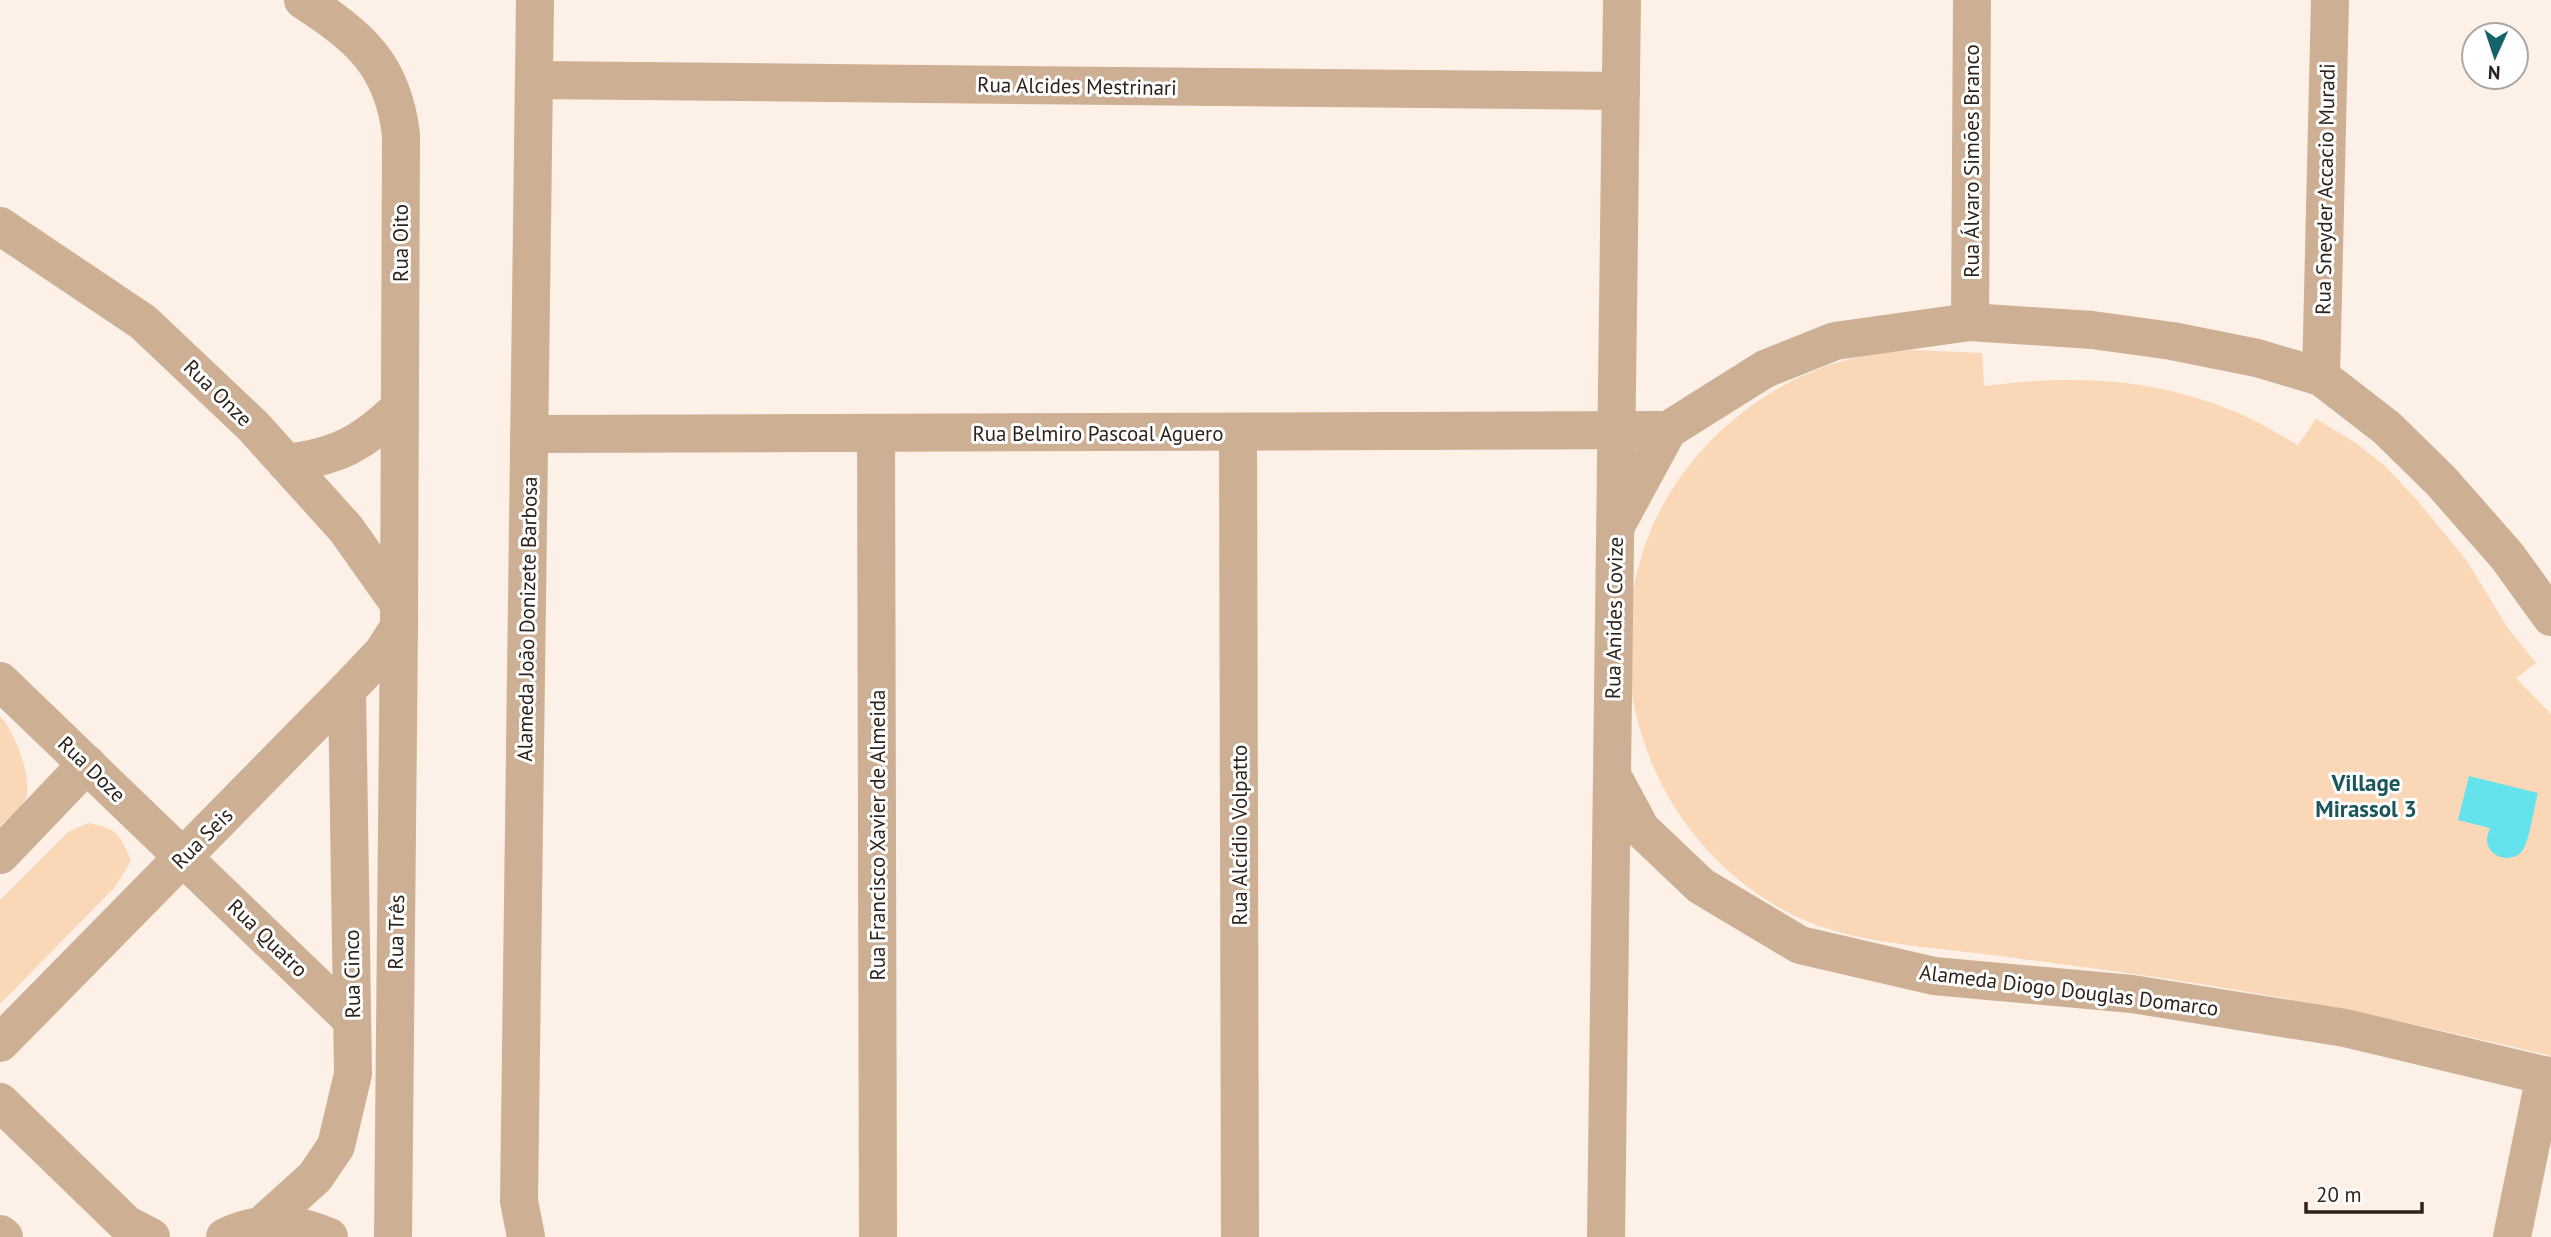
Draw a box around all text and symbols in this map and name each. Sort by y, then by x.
north arrow [2460,21,2530,91]
street label: Rua Álvaro Simões Branco [1958,44,1985,278]
text: N [2487,61,2501,85]
street label: Rua Sneyder Accacio Muradi [2309,63,2341,315]
street label: Rua Alcides Mestrinari [977,71,1177,101]
street label: Rua Oito [387,204,414,282]
street label: Rua Onze [178,354,258,432]
street label: Rua Belmiro Pascoal Aguero [972,420,1224,447]
street label: Alameda João Donizete Barbosa [511,476,543,762]
street label: Rua Anides Covize [1599,537,1629,699]
street label: Rua Francisco Xavier de Almeida [864,689,891,981]
street label: Rua Doze [52,730,132,808]
street label: Rua Alcídio Volpatto [1226,745,1253,925]
district label: Village Mirassol 3 [2315,768,2417,823]
street label: Rua Seis [166,802,238,874]
street label: Rua Quatro [222,893,314,983]
street label: Rua Três [382,894,410,970]
street label: Rua Cinco [338,929,366,1019]
street label: Alameda Diogo Douglas Domarco [1918,958,2220,1022]
scale bar [2306,1170,2422,1214]
text: 20 m [2316,1181,2362,1208]

